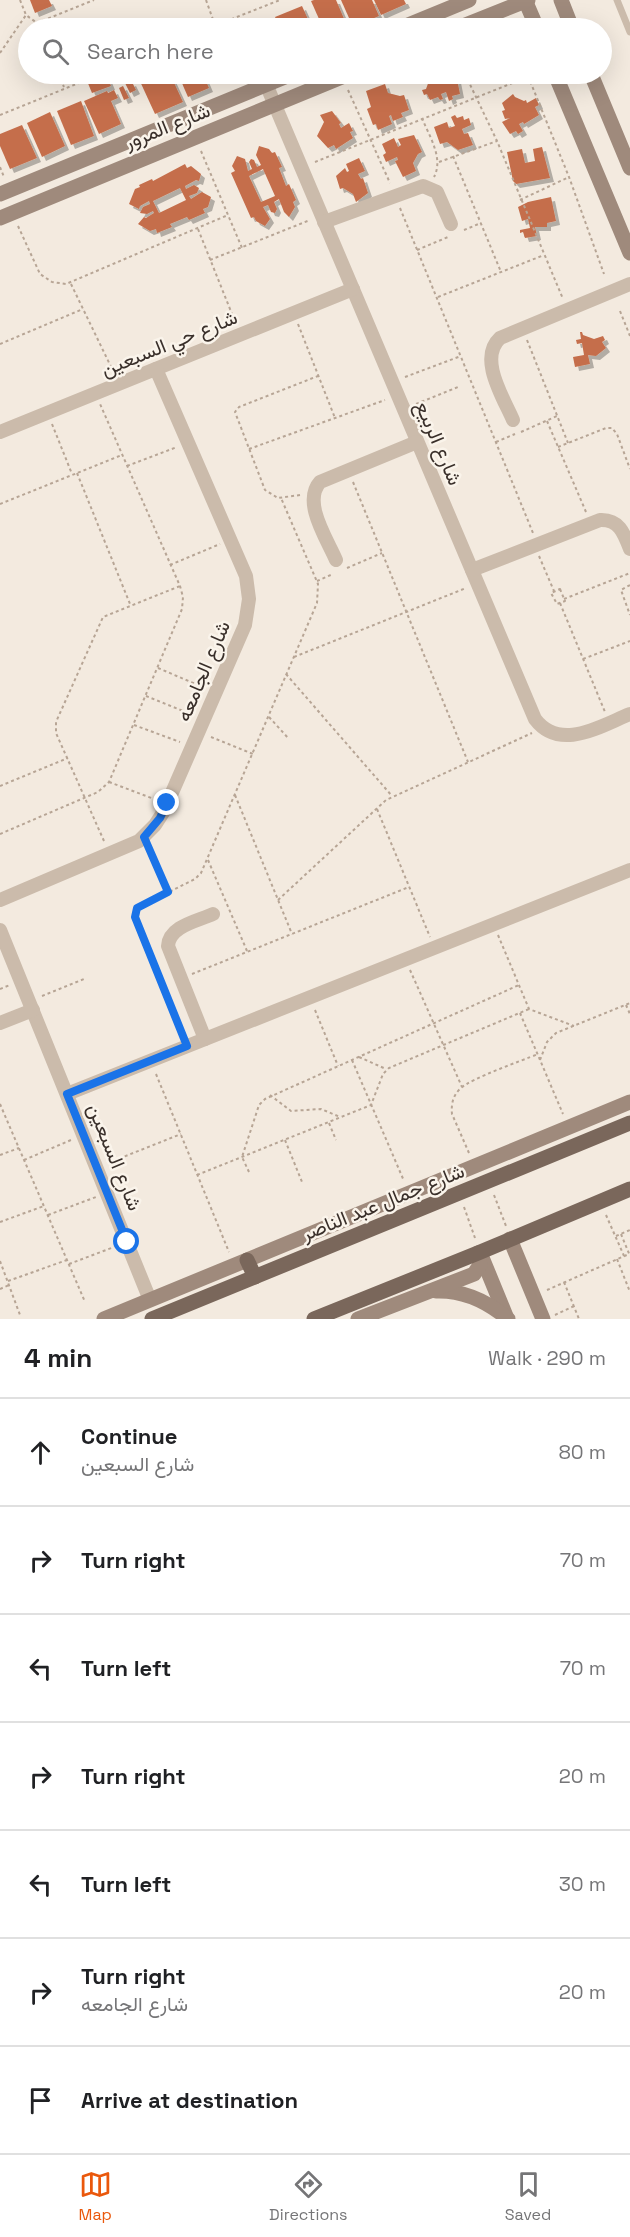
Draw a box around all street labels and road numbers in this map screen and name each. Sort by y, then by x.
street label: شارع المرور [119,97,214,156]
street label: شارع حي السبعين [97,304,243,386]
street label: شارع الربيع [409,397,468,490]
street label: شارع الجامعه [170,617,237,726]
street label: شارع السبعين [81,1100,148,1215]
street label: شارع جمال عبد الناصر [297,1157,469,1248]

